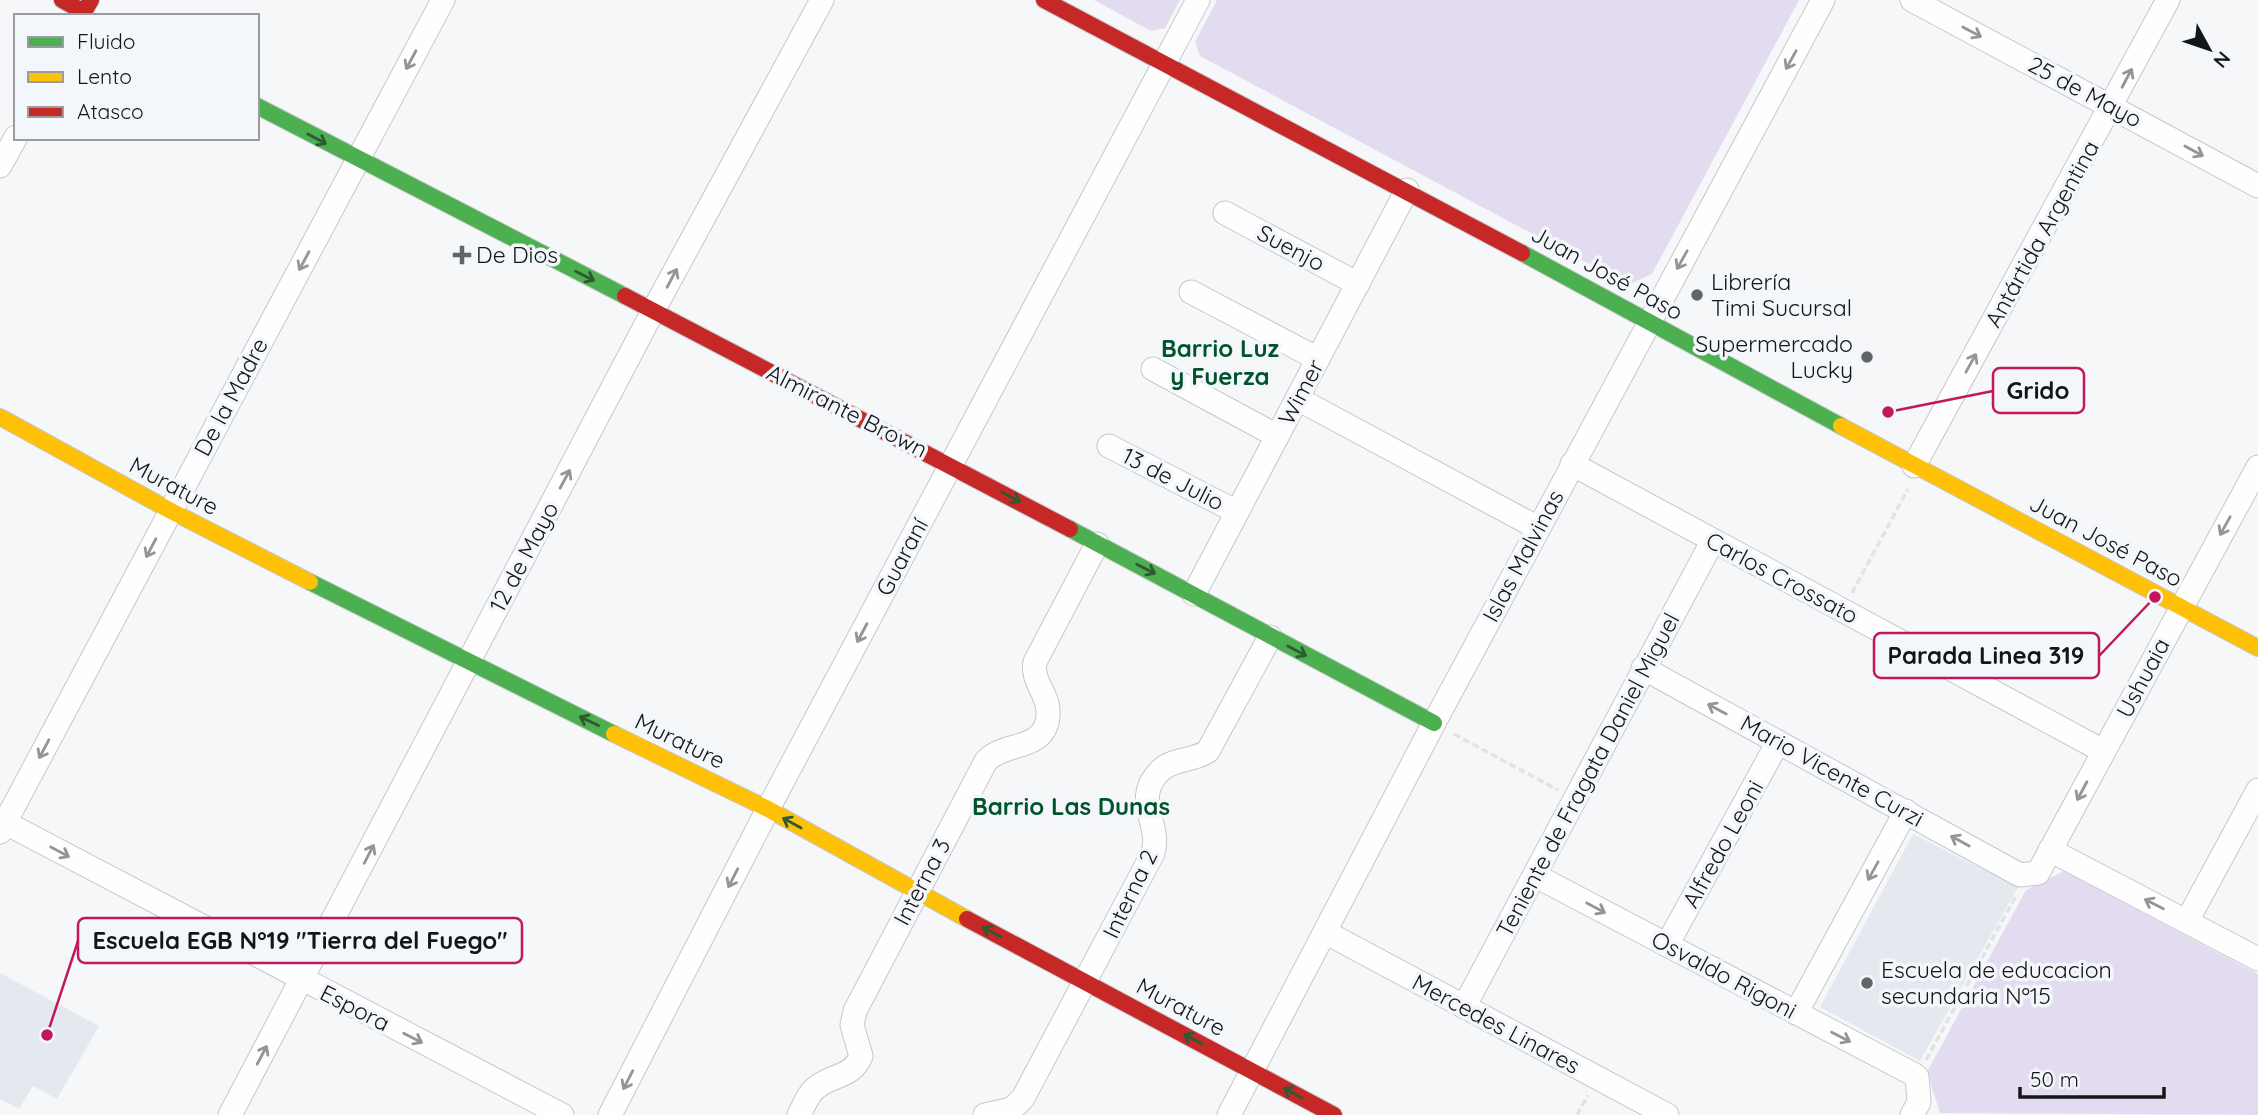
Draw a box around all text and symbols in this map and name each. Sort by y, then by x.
legend [14,14,259,140]
north arrow [2174,14,2244,84]
one-way arrow [1961,26,1982,39]
text: Fluido [77,28,135,54]
text: N [2208,47,2236,73]
one-way arrow [404,49,417,70]
one-way arrow [1783,49,1797,70]
street label: 25 de Mayo [2023,50,2147,134]
text: Lento [77,63,132,89]
one-way arrow [2120,68,2134,89]
text: Atasco [77,98,144,124]
one-way arrow [306,132,327,146]
street label: Antártida Argentina [1978,135,2105,332]
one-way arrow [2184,144,2204,158]
street label: Suenjo [1252,218,1330,277]
street label: Juan José Paso [1526,219,1688,326]
place label: De Dios [476,240,558,269]
marker: De Dios [454,247,470,263]
one-way arrow [1675,249,1688,270]
one-way arrow [297,250,310,271]
place label: Librería Timi Sucursal [1711,267,1852,322]
one-way arrow [665,268,679,288]
one-way arrow [574,270,595,284]
marker: Librería Timi Sucursal [1689,287,1705,303]
place label: Supermercado Lucky [1695,329,1853,384]
street label: De la Madre [187,333,274,461]
district label: Barrio Luz y Fuerza [1161,333,1279,391]
marker: Supermercado Lucky [1859,349,1875,365]
street label: Wimer [1271,354,1330,429]
one-way arrow [1964,354,1978,374]
street label: Almirante Brown [762,358,933,464]
callout: Grido [1993,368,2084,413]
text: Grido [2007,375,2069,405]
street label: 13 de Julio [1117,441,1229,517]
street label: Murature [125,450,224,521]
one-way arrow [558,469,572,489]
street label: Islas Malvinas [1476,485,1570,627]
street label: Juan José Paso [2025,488,2188,593]
one-way arrow [1001,491,1021,505]
street label: 12 de Mayo [482,497,565,617]
street label: Guaraní [869,513,934,601]
one-way arrow [2218,516,2232,536]
street label: Carlos Crossato [1701,525,1863,630]
one-way arrow [144,538,158,558]
one-way arrow [1135,563,1156,577]
street label: Teniente de Fragata Daniel Miguel [1490,608,1686,942]
one-way arrow [855,622,868,643]
callout: Parada Linea 319 [1874,633,2099,678]
street label: Ushuaia [2110,633,2176,723]
text: Parada Linea 319 [1888,640,2084,670]
one-way arrow [1286,645,1306,659]
one-way arrow [1708,702,1728,716]
street label: Murature [630,706,730,775]
street label: Mario Vicente Curzi [1735,708,1929,833]
one-way arrow [579,714,600,728]
one-way arrow [37,738,50,759]
street label: Alfredo Leoni [1676,775,1769,913]
one-way arrow [2075,780,2088,801]
district label: Barrio Las Dunas [972,791,1170,821]
one-way arrow [783,816,803,830]
street label: Interna 3 [887,833,956,930]
one-way arrow [1950,834,1971,847]
one-way arrow [362,844,376,865]
street label: Interna 2 [1096,845,1163,943]
one-way arrow [49,846,70,859]
one-way arrow [1866,860,1879,881]
one-way arrow [725,867,739,887]
one-way arrow [2144,897,2165,911]
one-way arrow [1585,902,1606,915]
callout: Escuela EGB N°19 "Tierra del Fuego" [78,918,522,963]
street label: Osvaldo Rigoni [1647,924,1802,1025]
text: Escuela EGB N°19 "Tierra del Fuego" [92,925,508,955]
one-way arrow [982,925,1003,939]
place label: Escuela de educacion secundaria Nº15 [1881,955,2112,1010]
street label: Mercedes Linares [1407,967,1585,1080]
street label: Murature [1132,971,1231,1042]
marker: Escuela de educacion secundaria Nº15 [1859,975,1875,991]
street label: Espora [316,978,395,1037]
one-way arrow [1830,1030,1851,1044]
one-way arrow [402,1032,423,1045]
one-way arrow [1183,1032,1203,1046]
one-way arrow [256,1045,270,1066]
scale bar [2020,1056,2164,1100]
text: 50 m [2030,1066,2079,1092]
one-way arrow [621,1069,635,1089]
one-way arrow [1283,1086,1304,1099]

